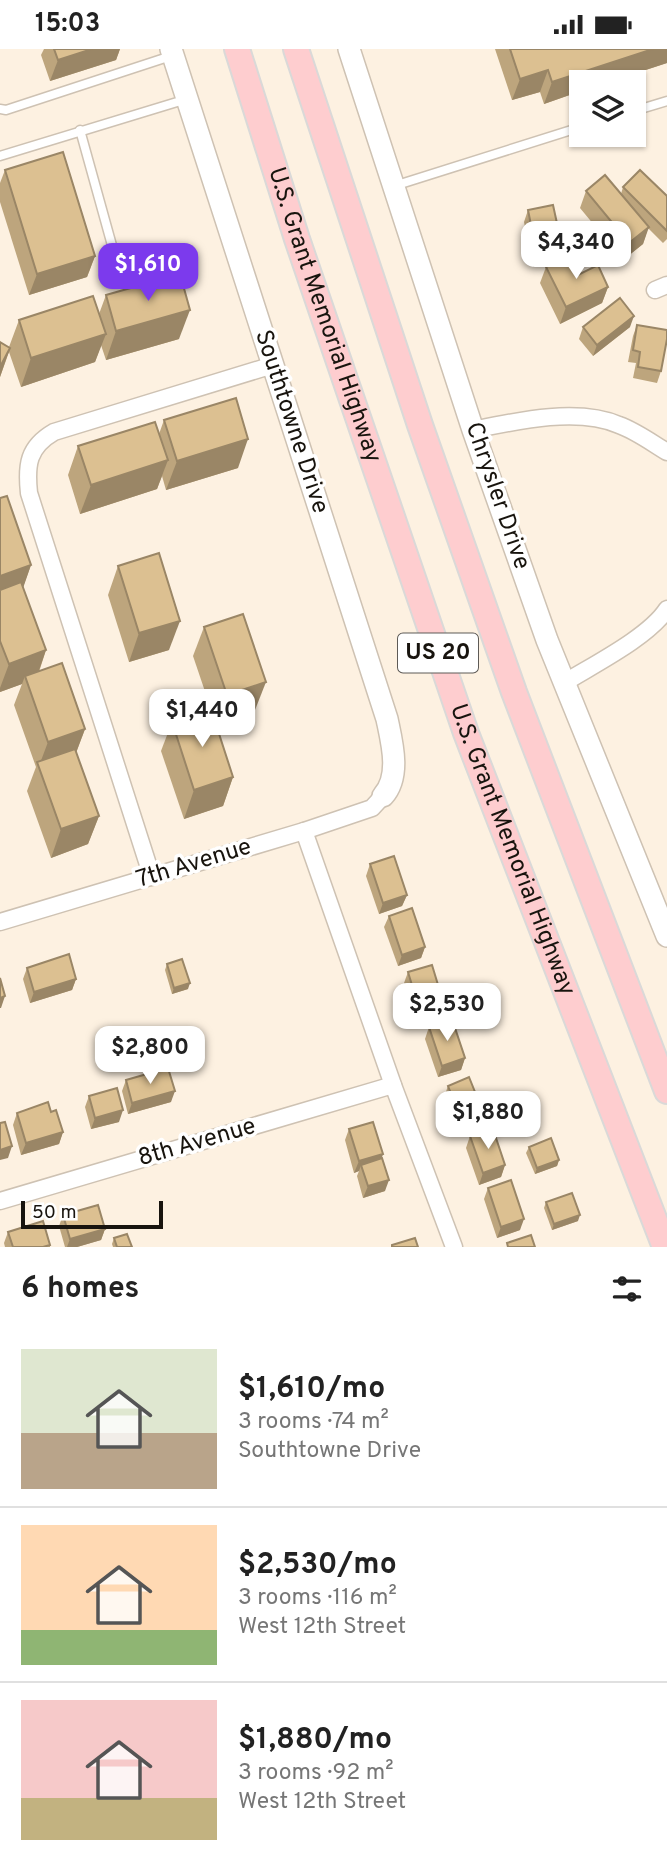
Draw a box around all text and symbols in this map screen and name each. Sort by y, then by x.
text: 15:03 [35,8,100,41]
map controls [569,70,646,147]
button: layers [569,70,646,147]
street label: U.S. Grant Memorial Highway [260,164,388,467]
pin: $4,340 [519,222,633,281]
text: $4,340 [537,229,615,258]
pin: $1,610 [91,243,205,303]
text: $1,610 [114,251,182,280]
street label: Southtowne Drive [247,327,335,517]
street label: Chrysler Drive [458,418,536,574]
road number: US 20 [398,633,478,673]
pin: $1,440 [145,689,259,749]
text: $1,440 [165,697,239,726]
street label: U.S. Grant Memorial Highway [442,700,581,1000]
street label: 7th Avenue [133,832,255,896]
pin: $2,530 [390,983,504,1043]
text: $2,530 [409,991,485,1020]
pin: $2,800 [93,1027,207,1086]
text: $2,800 [111,1034,189,1063]
pin: $1,880 [431,1091,545,1151]
text: $1,880 [452,1099,524,1128]
street label: 8th Avenue [135,1112,259,1174]
scale bar [21,1198,163,1230]
text: 50 m [32,1201,77,1225]
icon: filters [608,1270,646,1308]
text: 6 homes [21,1271,139,1308]
text: $1,610/mo [238,1371,385,1408]
icon: home [77,1377,161,1461]
text: 3 rooms · 74 m² [238,1408,389,1437]
text: Southtowne Drive [238,1437,421,1466]
text: $2,530/mo [238,1547,397,1584]
icon: home [77,1553,161,1637]
text: 3 rooms · 116 m² [238,1584,397,1613]
text: West 12th Street [238,1613,406,1642]
text: $1,880/mo [238,1722,392,1759]
icon: home [77,1728,161,1812]
text: 3 rooms · 92 m² [238,1759,394,1788]
text: West 12th Street [238,1788,406,1817]

